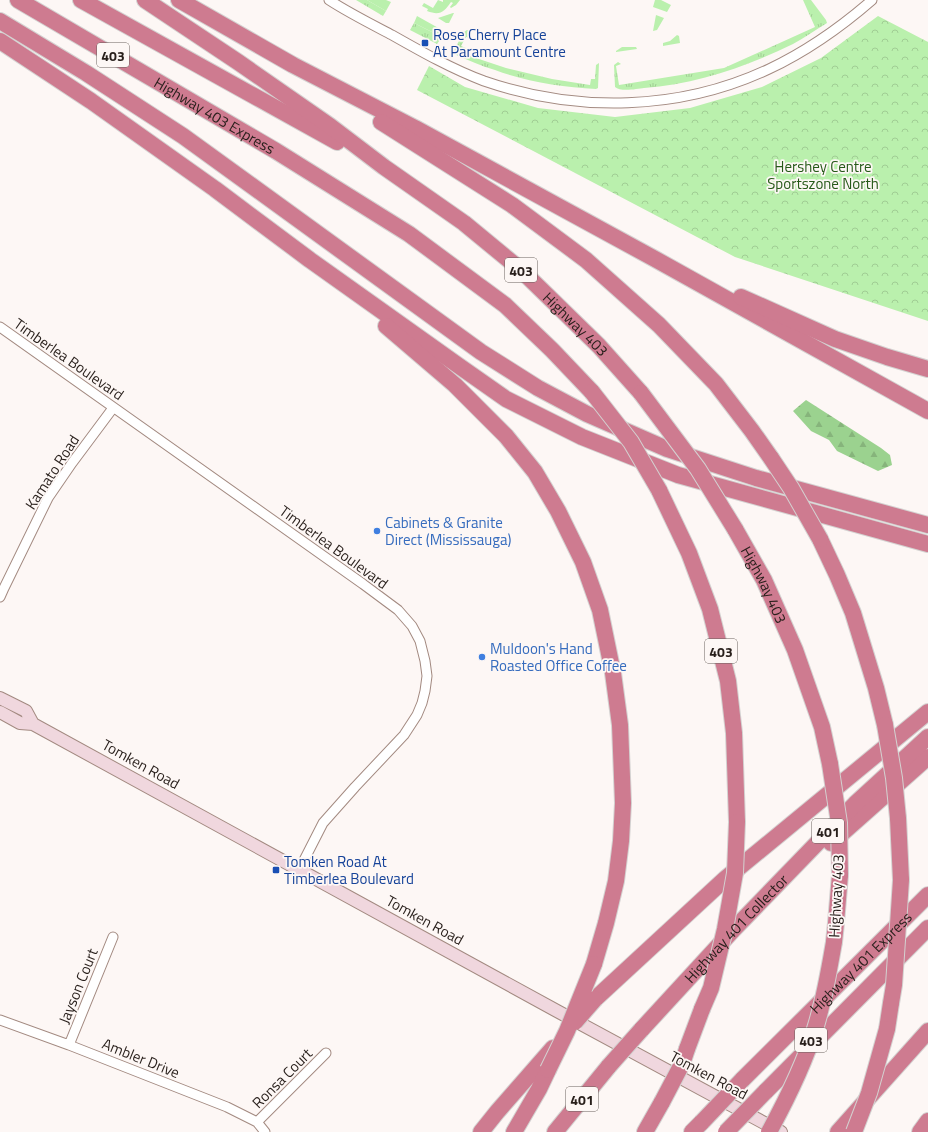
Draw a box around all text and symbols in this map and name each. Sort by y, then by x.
place label: Rose Cherry Place At Paramount Centre [433,23,566,63]
marker: Rose Cherry Place At Paramount Centre [420,38,430,48]
road number: 403 [97,43,129,67]
street label: Highway 403 Express [150,71,280,160]
park label: Hershey Centre Sportszone North [767,155,879,195]
road number: 403 [505,258,537,282]
street label: Highway 403 [538,286,614,361]
street label: Timberlea Boulevard [9,312,129,406]
street label: Kamato Road [19,430,85,514]
street label: Timberlea Boulevard [275,500,393,594]
place label: Cabinets & Granite Direct (Mississauga) [385,511,511,551]
marker: Cabinets & Granite Direct (Mississauga) [372,526,382,536]
street label: Highway 403 [735,542,793,627]
place label: Muldoon's Hand Roasted Office Coffee [490,637,627,677]
road number: 403 [705,639,737,663]
marker: Muldoon's Hand Roasted Office Coffee [477,652,487,662]
street label: Tomken Road [98,733,184,795]
road number: 401 [812,819,844,843]
place label: Tomken Road At Timberlea Boulevard [284,850,414,890]
street label: Highway 403 [822,854,850,938]
marker: Tomken Road At Timberlea Boulevard [271,865,281,875]
street label: Highway 401 Collector [678,869,793,988]
street label: Tomken Road [382,889,468,951]
street label: Highway 401 Express [804,906,917,1019]
street label: Jayson Court [52,944,104,1027]
road number: 403 [795,1028,827,1052]
street label: Ambler Drive [99,1032,183,1084]
street label: Ronsa Court [247,1042,318,1113]
street label: Tomken Road [666,1045,752,1105]
road number: 401 [566,1087,598,1111]

